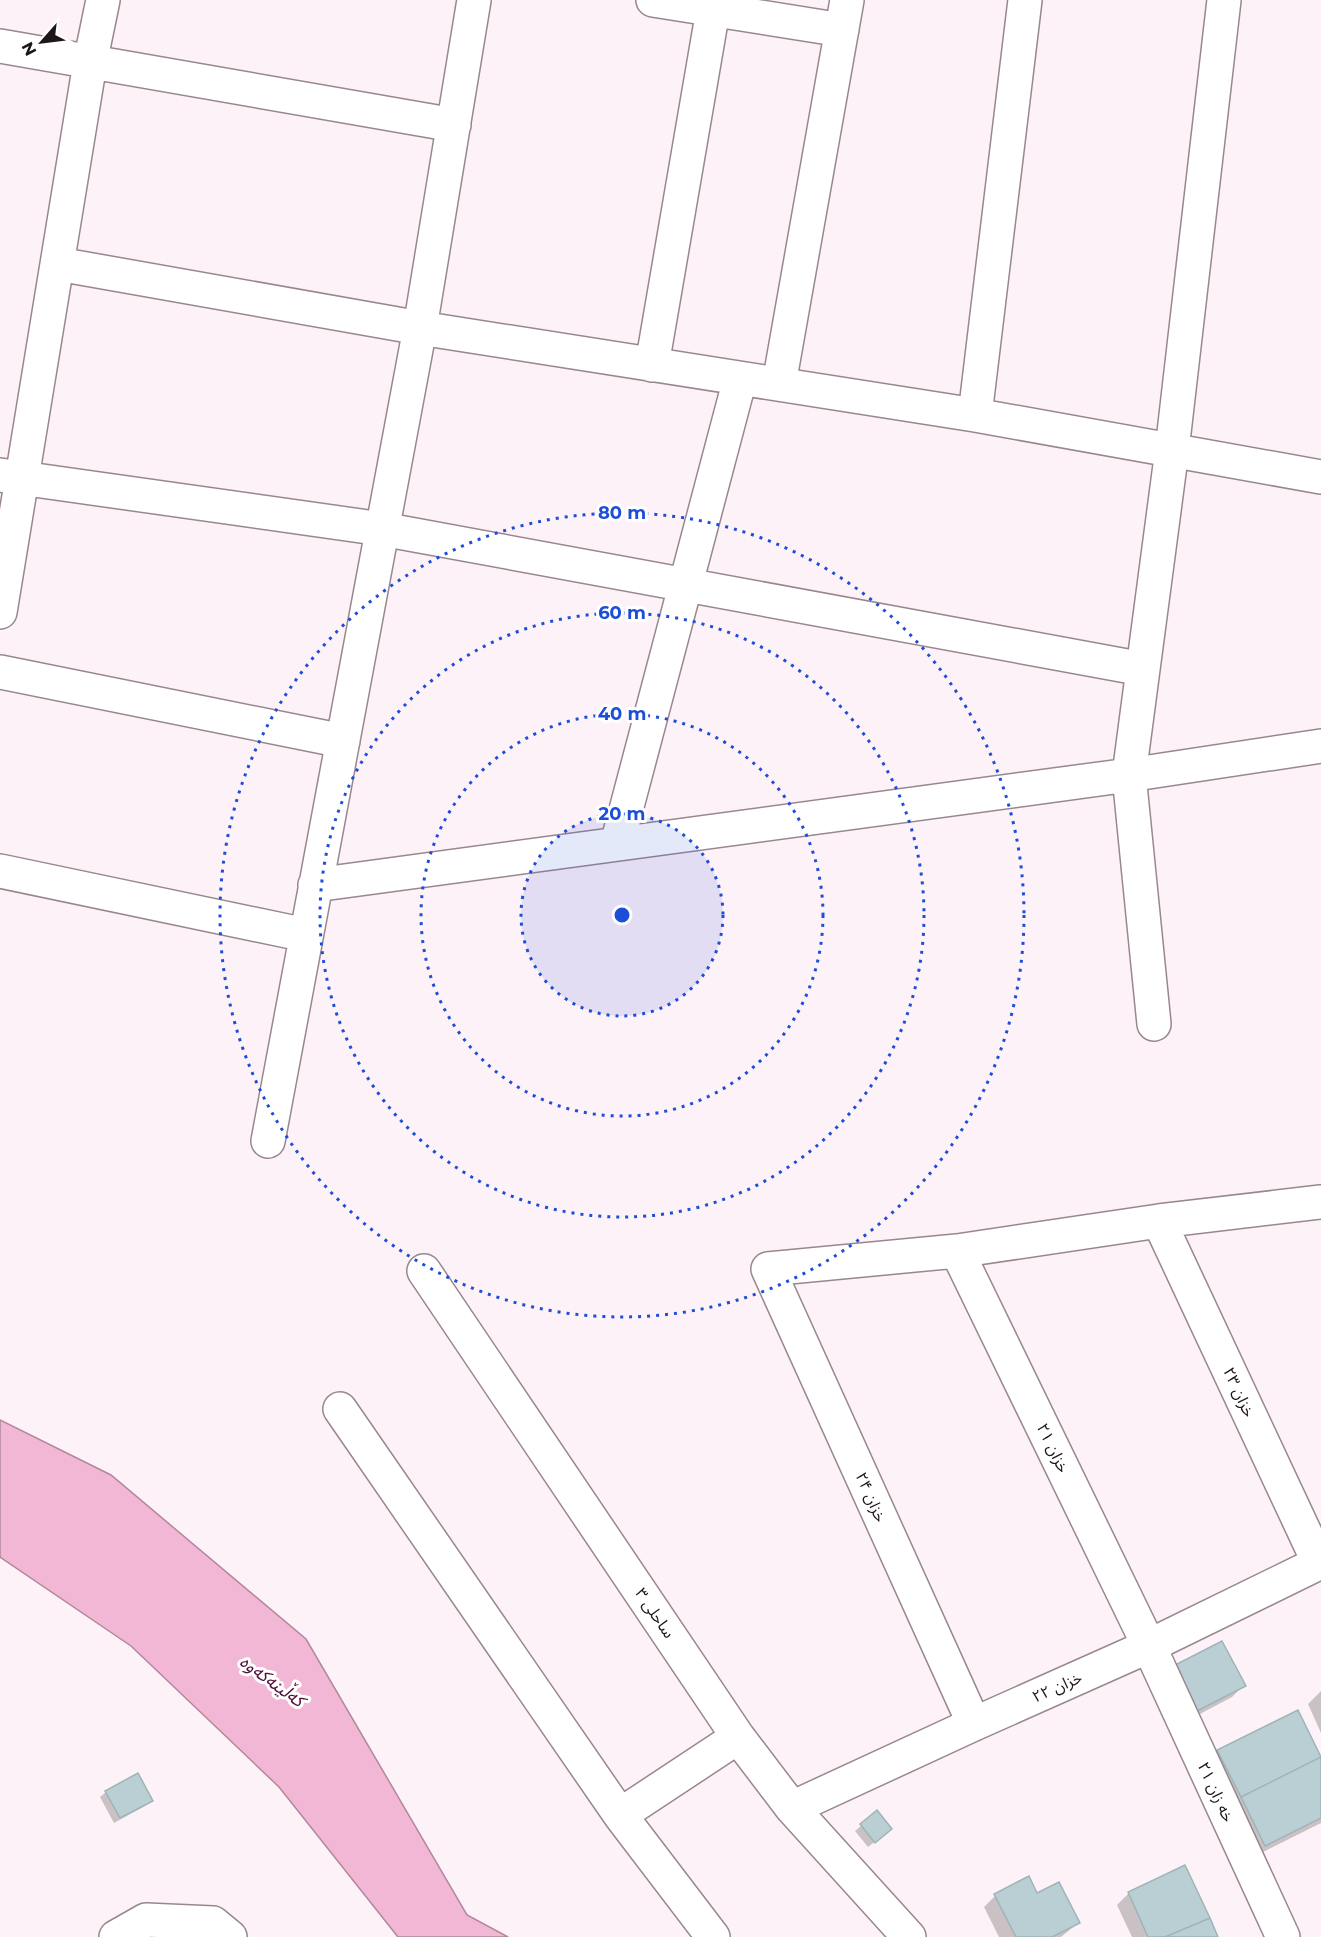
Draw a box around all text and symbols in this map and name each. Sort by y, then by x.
north arrow [12,12,72,72]
text: N [18,39,41,59]
text: 80 m [598,502,646,524]
text: 60 m [598,602,646,624]
text: 40 m [598,703,646,725]
text: 20 m [599,803,645,825]
centre of rings [612,905,632,925]
street label: خزان ۲۳ [1219,1364,1259,1420]
street label: خزان ۲۱ [1033,1420,1073,1476]
street label: خزان ۲۴ [852,1469,890,1525]
street label: ساحلی ۳ [631,1584,679,1642]
water label: کەڵینەکەوە [236,1649,313,1714]
street label: خزان ۲۲ [1029,1668,1085,1706]
street label: خه زان ۲۱ [1194,1759,1238,1825]

